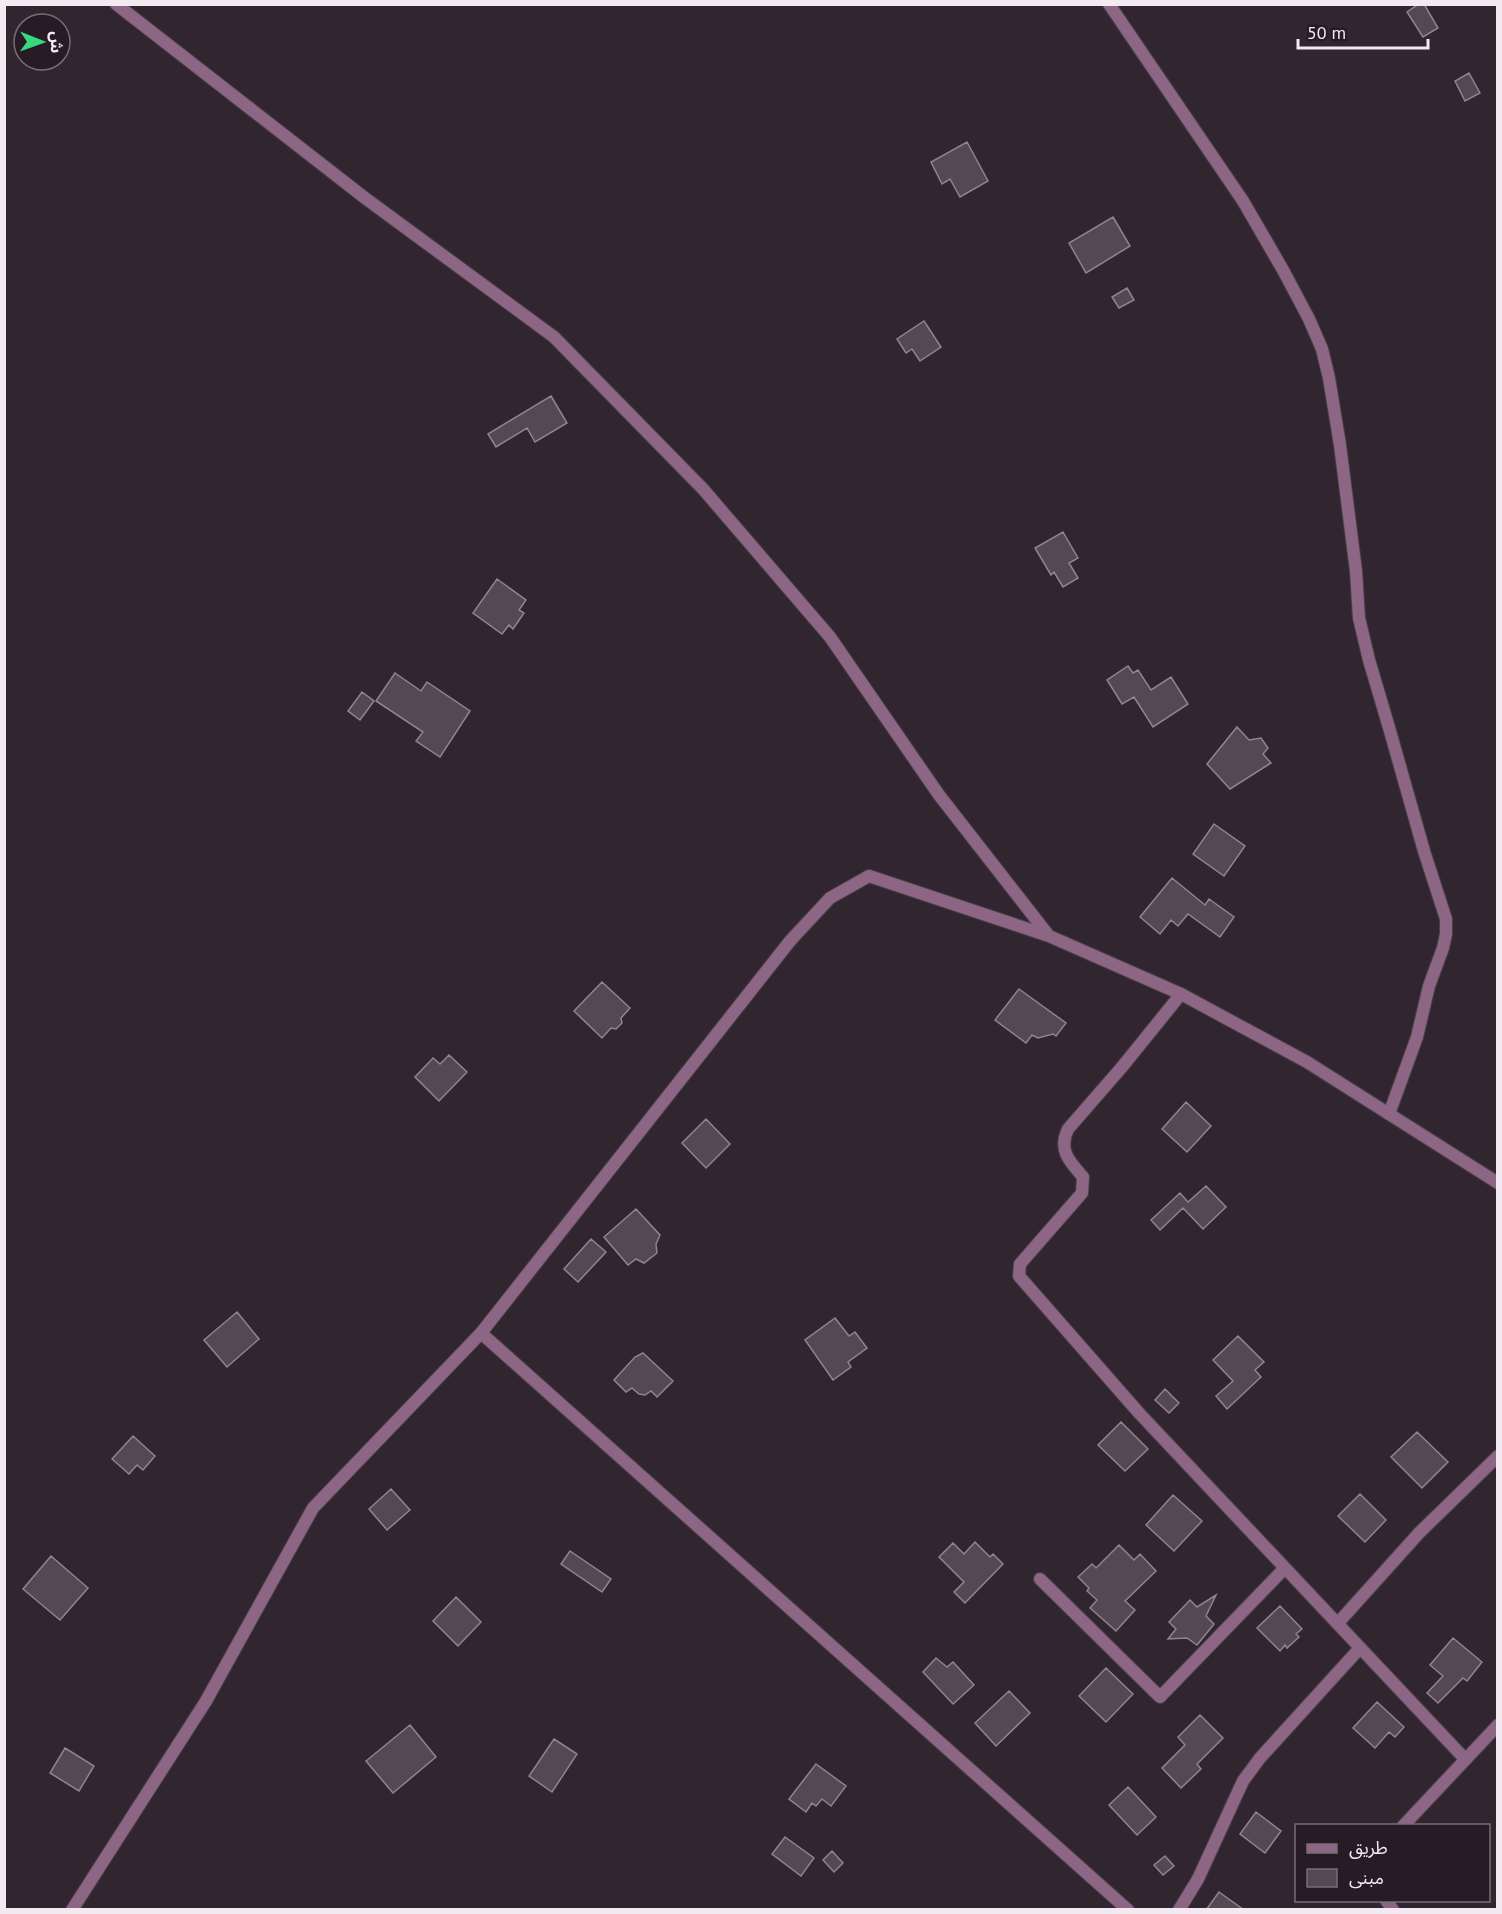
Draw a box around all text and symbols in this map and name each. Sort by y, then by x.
north arrow [12,12,72,72]
scale bar [1298,12,1428,50]
text: 50 m [1307,21,1346,44]
text: ش [47,31,67,53]
legend [1295,1824,1490,1902]
text: طريق [1349,1836,1388,1859]
text: مبنى [1349,1866,1384,1889]

